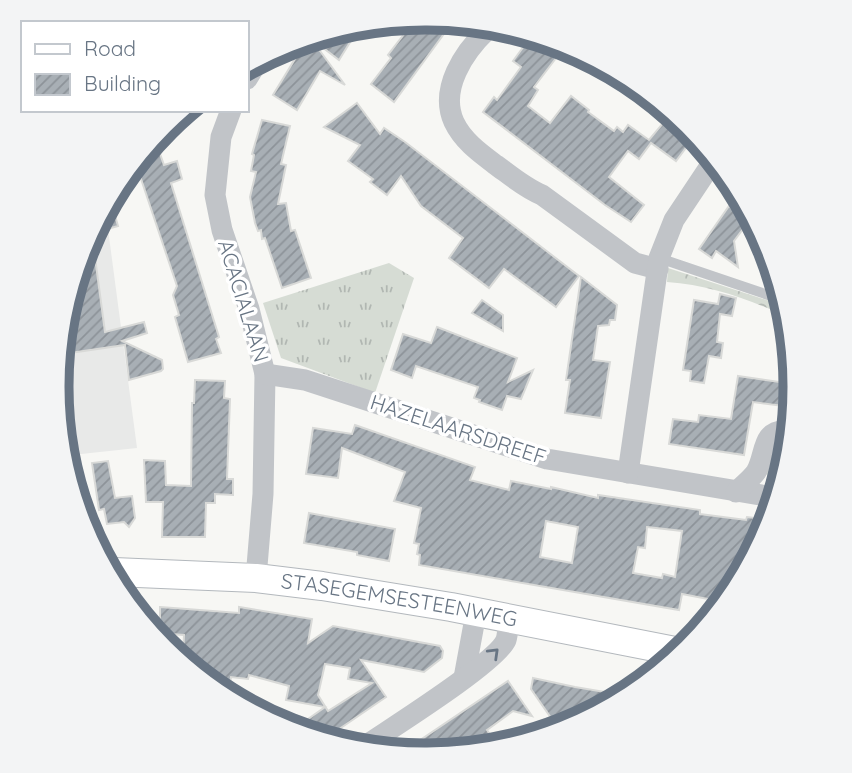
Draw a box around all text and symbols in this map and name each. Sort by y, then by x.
legend [21,21,248,112]
text: Road [84,35,136,61]
text: Building [84,70,161,96]
street label: ACACIALAAN [213,236,275,365]
street label: HAZELAARSDREEF [367,388,549,470]
street label: STASEGEMSESTEENWEG [280,567,520,632]
one-way arrow [486,649,499,661]

